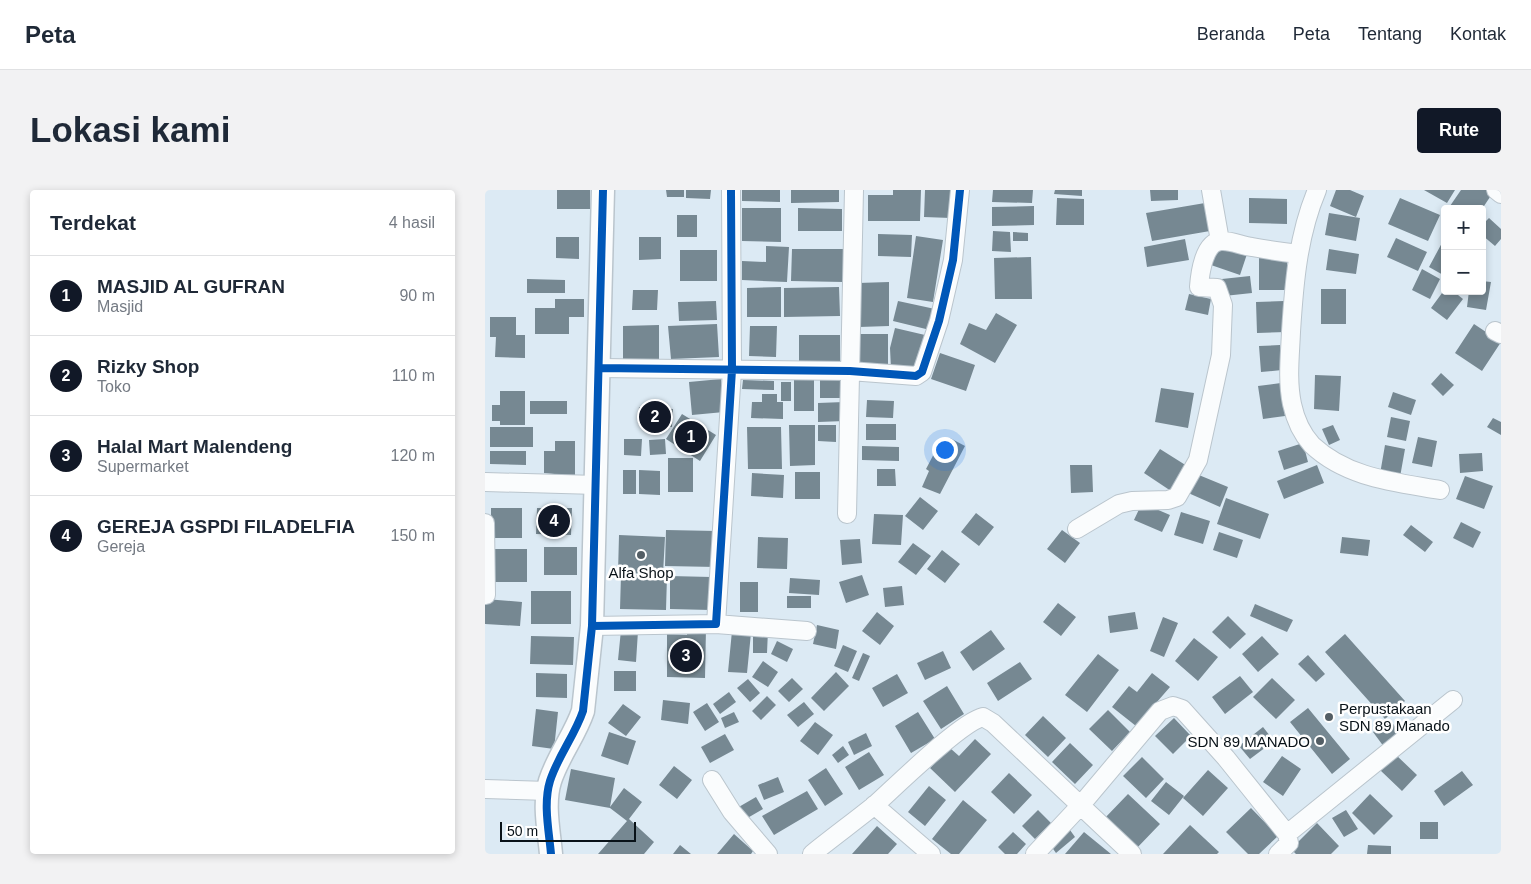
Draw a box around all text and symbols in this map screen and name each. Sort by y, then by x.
text: Peta [25,21,76,48]
text: Beranda [1197,24,1265,44]
text: Peta [1293,24,1330,44]
text: Tentang [1358,24,1422,44]
text: Kontak [1450,24,1506,44]
button: Rute [1417,108,1501,153]
text: Lokasi kami [30,110,230,149]
map controls [1441,205,1486,295]
button: + [1441,205,1486,250]
text: Terdekat [50,211,136,234]
text: 4 hasil [389,214,435,231]
button: − [1441,250,1486,295]
text: MASJID AL GUFRAN [97,276,285,297]
text: 1 [62,287,70,304]
text: 90 m [399,287,435,304]
text: Masjid [97,298,143,315]
text: Rizky Shop [97,356,199,377]
text: 2 [62,367,70,384]
text: 110 m [392,367,435,384]
text: Toko [97,378,131,395]
pin: 2 [639,398,671,436]
pin: 1 [675,418,707,456]
text: Halal Mart Malendeng [97,436,292,457]
your location [932,437,958,463]
text: 3 [62,447,70,464]
text: 120 m [391,447,435,464]
text: Supermarket [97,458,189,475]
pin: 4 [538,502,570,540]
text: GEREJA GSPDI FILADELFIA [97,516,355,537]
text: 4 [62,527,70,544]
text: 150 m [391,527,435,544]
text: Gereja [97,538,145,555]
marker: Alfa Shop [635,549,647,561]
place label: Alfa Shop [608,564,674,581]
pin: 3 [670,637,702,675]
place label: Perpustakaan SDN 89 Manado [1339,700,1450,734]
marker: Perpustakaan SDN 89 Manado [1323,711,1335,723]
place label: SDN 89 MANADO [1187,733,1310,750]
marker: SDN 89 MANADO [1314,735,1326,747]
scale bar [500,819,636,842]
text: 50 m [507,823,538,839]

